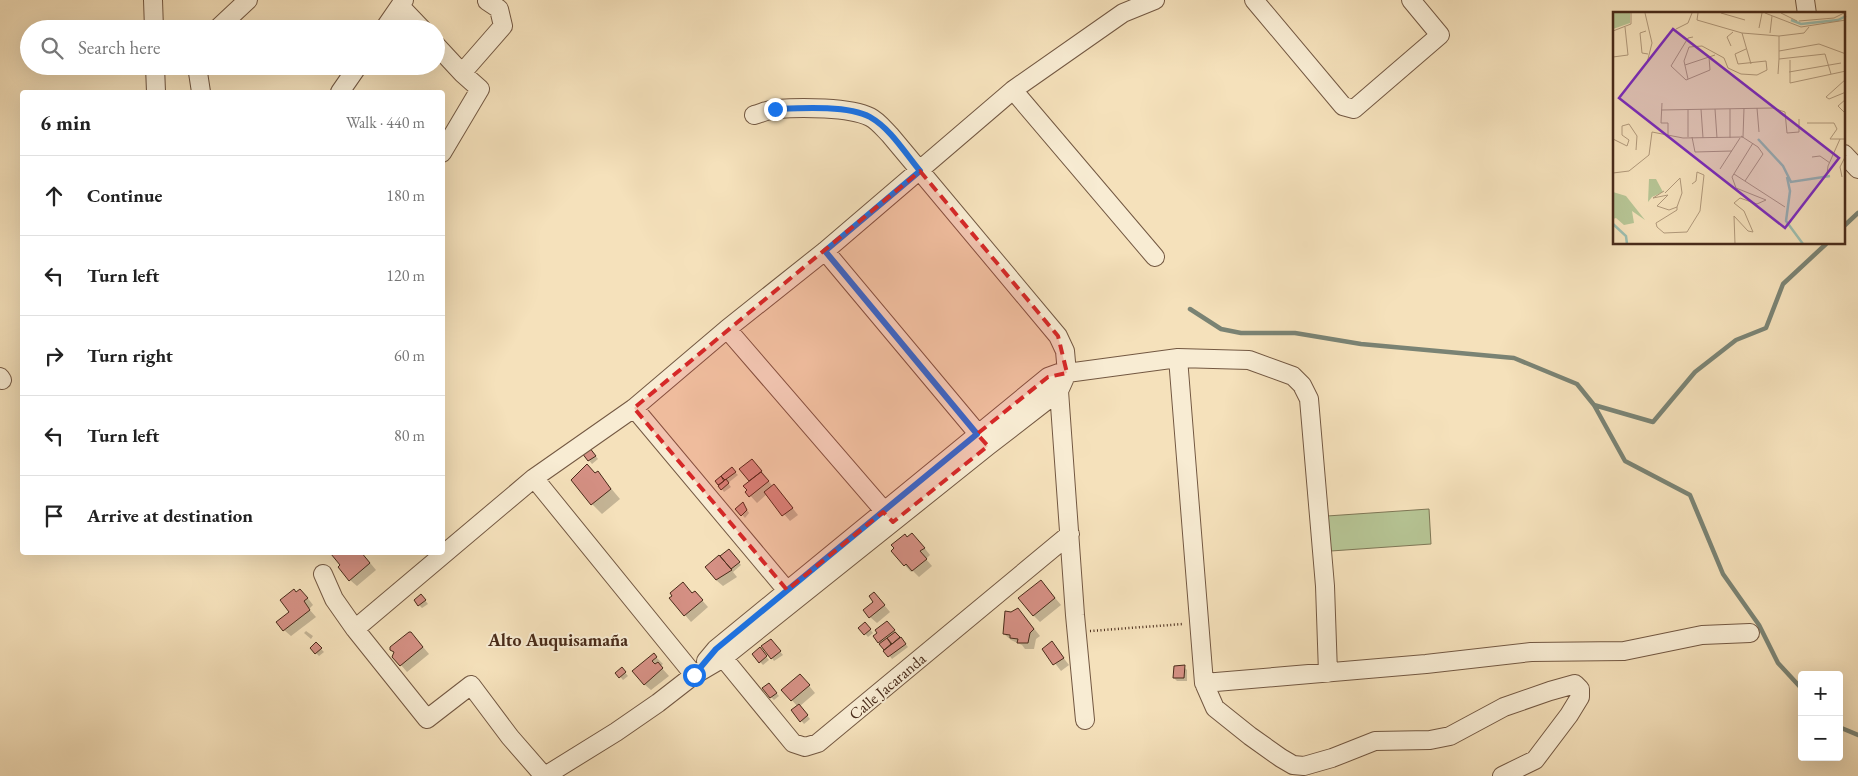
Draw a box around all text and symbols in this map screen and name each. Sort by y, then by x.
inset map [1613,12,1846,245]
search box [20,20,445,75]
icon: search [38,34,66,62]
text: Search here [78,35,160,60]
route end [764,98,787,121]
text: 6 min [40,109,91,136]
text: Walk · 440 m [346,112,425,133]
icon: ahead [40,182,68,210]
text: Continue [87,183,162,208]
text: 180 m [386,185,425,206]
icon: left [40,262,68,290]
text: Turn left [87,263,159,288]
text: 120 m [386,265,425,286]
icon: right [40,342,68,370]
text: Turn right [87,343,173,368]
text: 60 m [394,345,425,366]
icon: left [40,422,68,450]
text: Turn left [87,423,159,448]
text: 80 m [394,425,425,446]
icon: arrive [40,502,68,530]
text: Arrive at destination [87,503,253,528]
district label: Alto Auquisamaña [487,628,628,651]
street label: Calle Jacaranda [845,648,931,725]
route start [683,664,706,687]
map controls [1798,671,1843,761]
button: + [1798,671,1843,716]
button: − [1798,716,1843,761]

